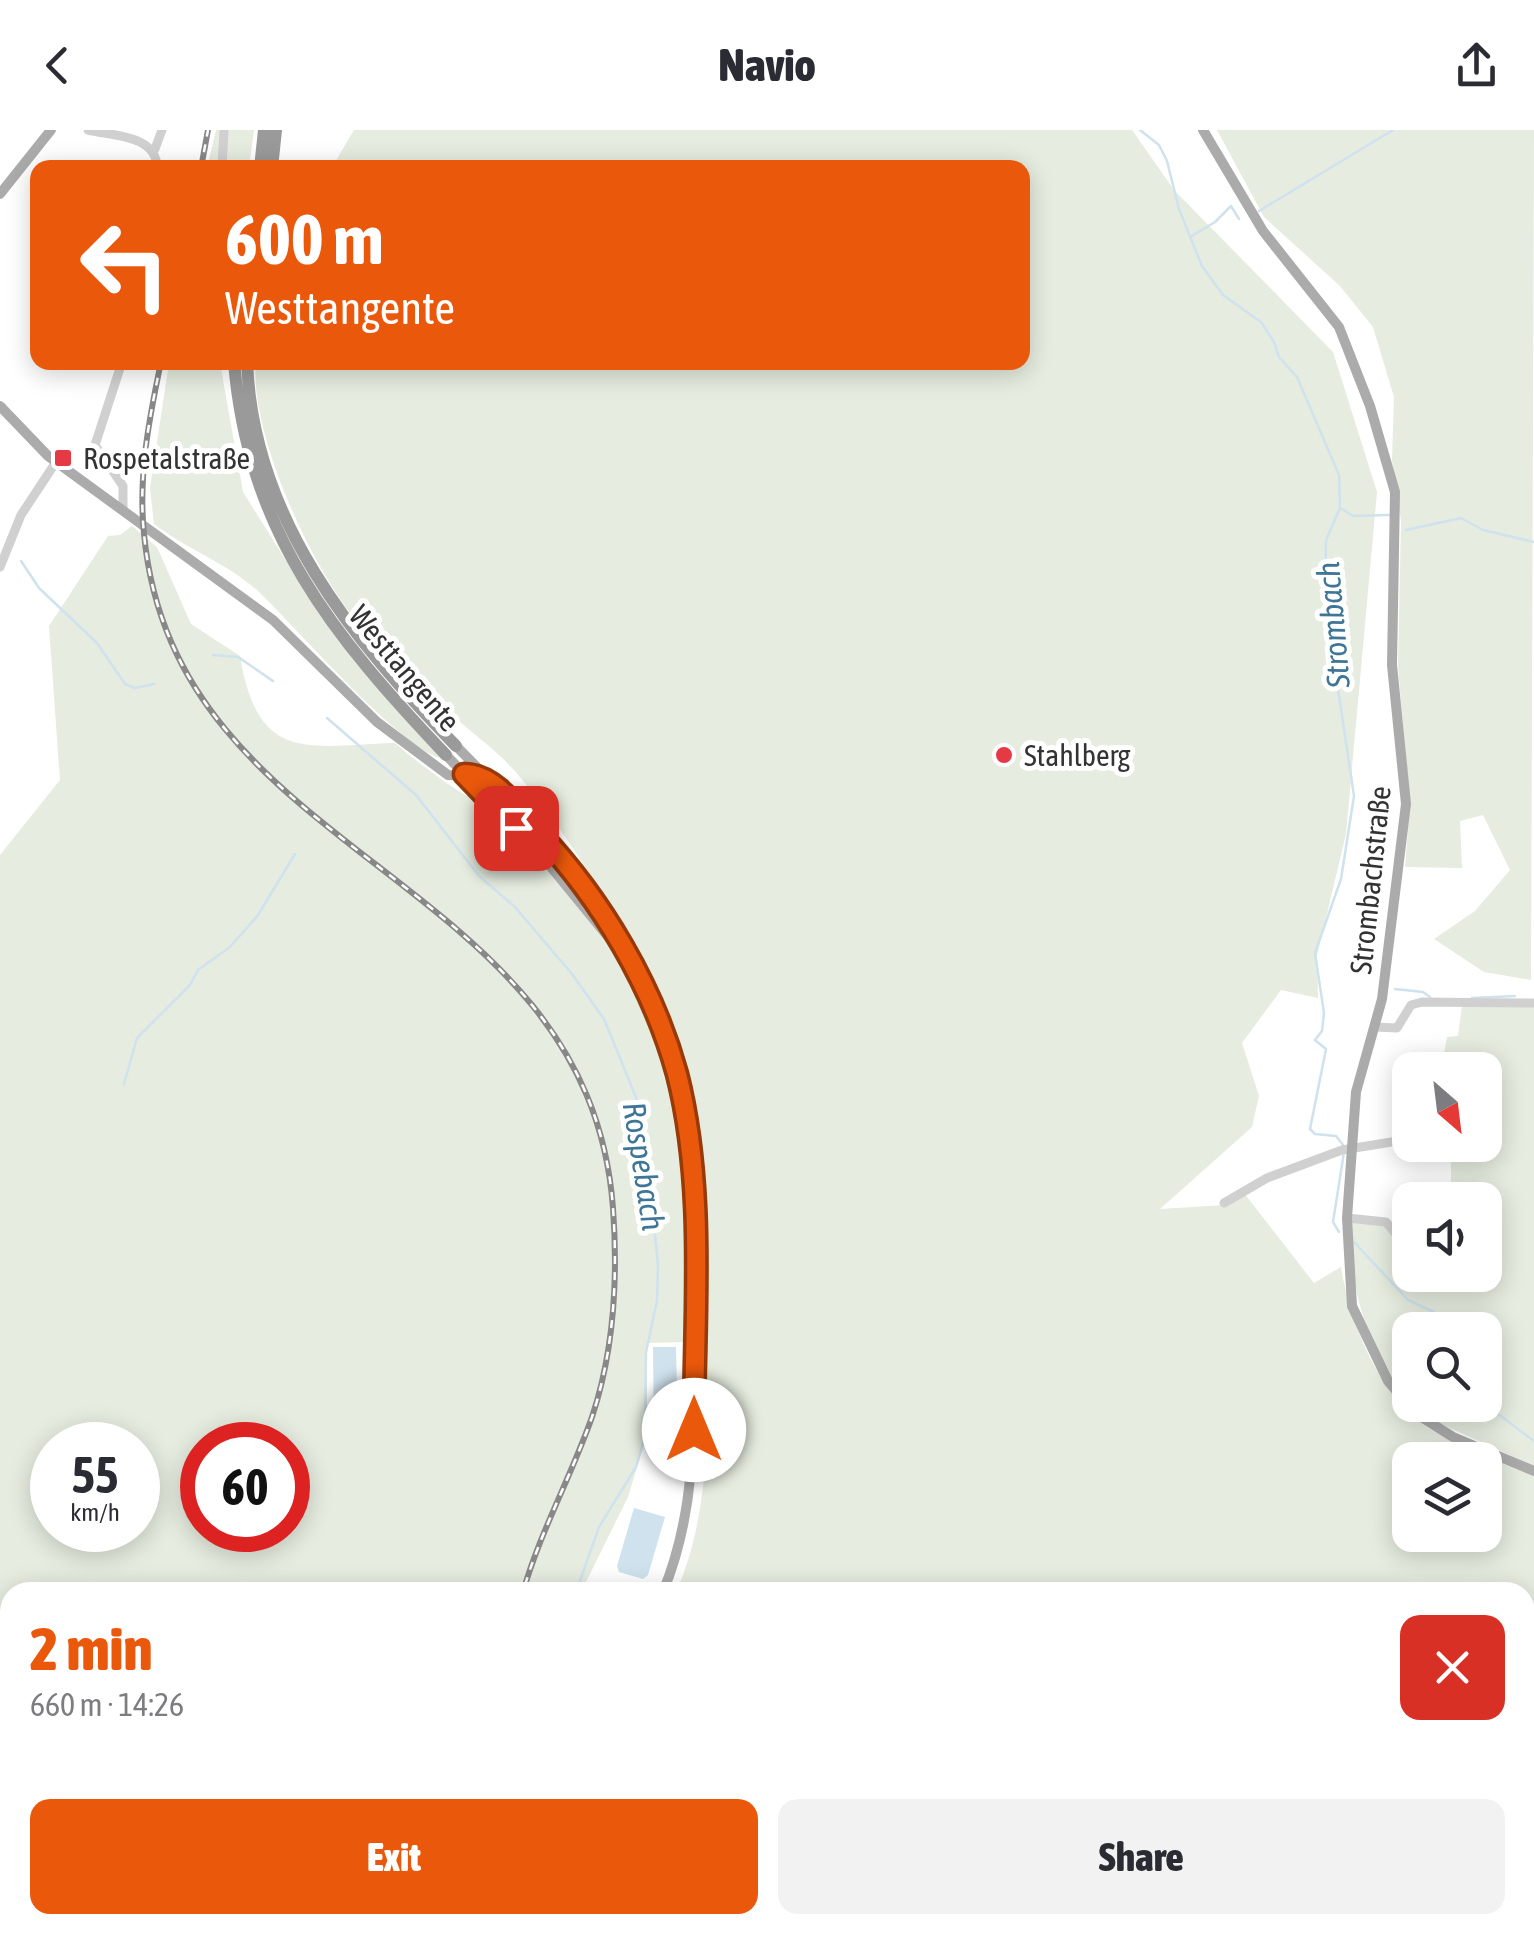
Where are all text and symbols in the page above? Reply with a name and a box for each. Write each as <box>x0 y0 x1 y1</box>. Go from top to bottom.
icon: back <box>30 38 85 93</box>
icon: share <box>1449 38 1504 93</box>
text: Navio <box>718 39 816 91</box>
text: 600 m <box>225 199 384 279</box>
icon: left <box>60 200 190 330</box>
text: Westtangente <box>225 282 455 334</box>
place label: Rospetalstraße <box>83 441 250 475</box>
marker: Rospetalstraße <box>52 447 74 469</box>
water label: Strombach <box>1309 560 1357 691</box>
street label: Westtangente <box>343 598 467 738</box>
place label: Stahlberg <box>1024 738 1130 772</box>
marker: Stahlberg <box>993 744 1015 766</box>
street label: Strombachstraße <box>1343 784 1397 976</box>
pin <box>474 786 559 871</box>
icon: arrive <box>489 801 544 856</box>
north arrow <box>1392 1052 1502 1162</box>
map controls <box>1392 1052 1502 1552</box>
water label: Rospebach <box>616 1099 672 1233</box>
button: sound <box>1392 1182 1502 1292</box>
button: search <box>1392 1312 1502 1422</box>
position arrow <box>642 1378 746 1482</box>
speed limit sign: 60 <box>180 1422 310 1552</box>
button: layers <box>1392 1442 1502 1552</box>
text: 55 <box>71 1446 118 1504</box>
text: km/h <box>70 1498 120 1526</box>
text: 2 min <box>30 1614 153 1683</box>
button: close <box>1400 1615 1505 1720</box>
text: 660 m · 14:26 <box>30 1686 184 1723</box>
button: Exit <box>30 1799 758 1914</box>
button: Share <box>778 1799 1505 1914</box>

